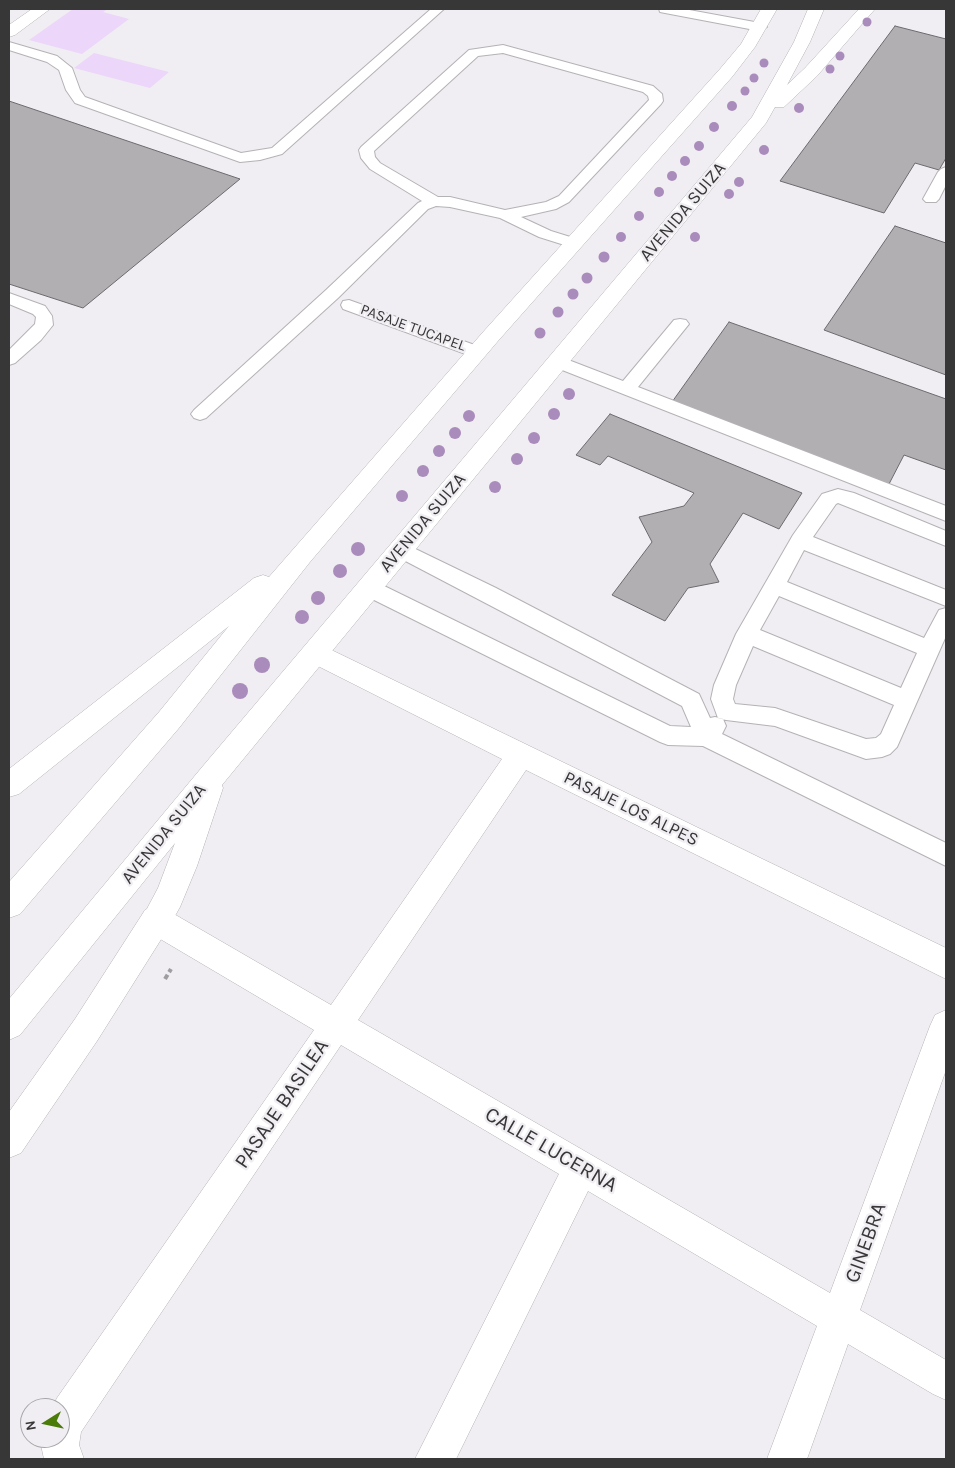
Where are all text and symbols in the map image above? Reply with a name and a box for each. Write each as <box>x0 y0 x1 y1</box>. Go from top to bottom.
street label: AVENIDA SUIZA <box>635 158 731 266</box>
street label: PASAJE TUCAPEL <box>358 301 468 355</box>
street label: AVENIDA SUIZA <box>375 469 471 577</box>
street label: PASAJE LOS ALPES <box>560 767 702 851</box>
street label: AVENIDA SUIZA <box>117 780 211 888</box>
street label: PASAJE BASILEA <box>230 1035 334 1173</box>
street label: CALLE LUCERNA <box>480 1102 622 1198</box>
street label: GINEBRA <box>840 1199 892 1287</box>
north arrow <box>20 1398 70 1448</box>
text: N <box>21 1419 40 1432</box>

